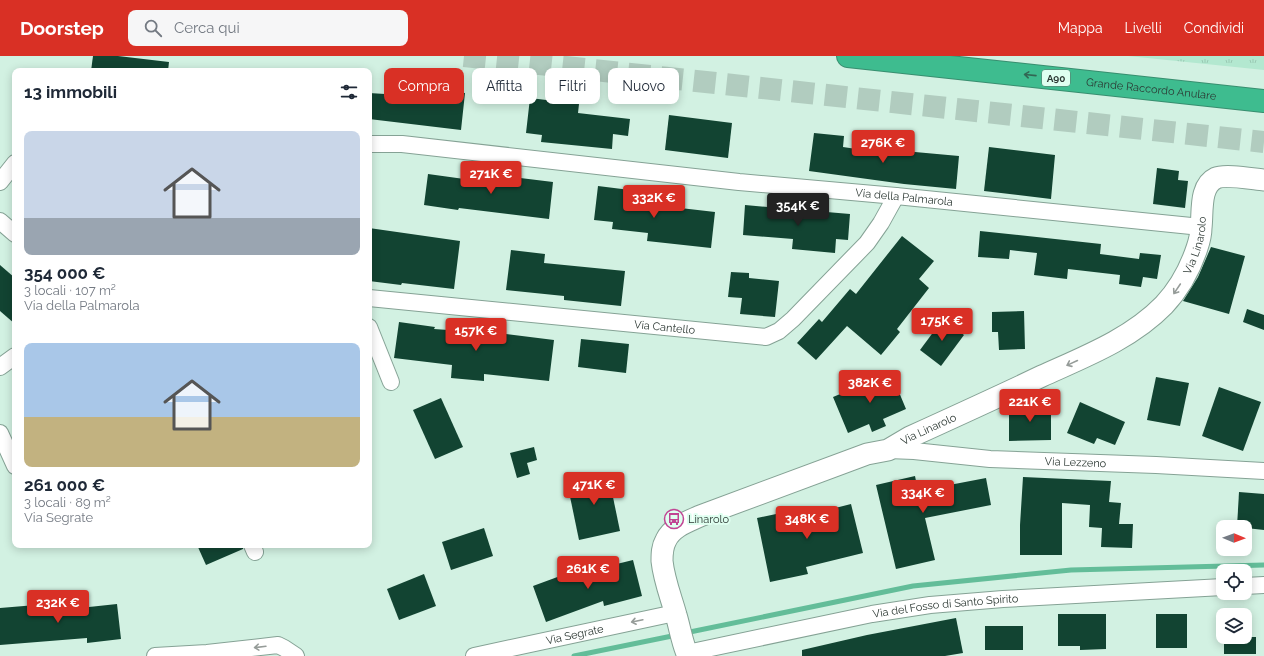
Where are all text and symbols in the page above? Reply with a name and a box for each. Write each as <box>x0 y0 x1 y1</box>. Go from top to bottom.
search box <box>128 10 408 46</box>
text: Doorstep <box>20 17 104 39</box>
icon: search <box>142 17 164 39</box>
text: Cerca qui <box>174 19 240 37</box>
text: Mappa <box>1058 20 1103 36</box>
text: Livelli <box>1125 20 1162 36</box>
text: Condividi <box>1184 20 1244 36</box>
chip: Compra <box>384 68 464 104</box>
chip: Affitta <box>472 68 537 104</box>
chip: Filtri <box>545 68 600 104</box>
chip: Nuovo <box>608 68 679 104</box>
road number: A90 <box>1042 70 1070 86</box>
one-way arrow <box>1024 72 1037 79</box>
street label: Grande Raccordo Anulare <box>1085 76 1218 103</box>
icon: filters <box>338 81 360 103</box>
text: 13 immobili <box>24 82 117 102</box>
pin: 276K € <box>850 130 916 164</box>
text: 276K € <box>861 135 905 150</box>
icon: home <box>156 157 228 229</box>
pin: 271K € <box>458 161 524 195</box>
text: 271K € <box>469 166 513 181</box>
pin: 332K € <box>621 185 687 219</box>
street label: Via della Palmarola <box>855 186 954 209</box>
text: 332K € <box>632 190 676 205</box>
pin: 354K € <box>765 193 831 227</box>
text: 354K € <box>776 198 820 213</box>
street label: Via Linarolo <box>1181 216 1209 276</box>
text: 354 000 € <box>24 263 106 283</box>
text: 3 locali · 107 m² <box>24 283 116 298</box>
one-way arrow <box>1173 283 1181 294</box>
text: Via della Palmarola <box>24 298 140 313</box>
pin: 175K € <box>909 308 975 342</box>
text: 175K € <box>921 313 963 328</box>
pin: 157K € <box>443 318 509 352</box>
street label: Via Cantello <box>633 318 696 337</box>
text: 157K € <box>455 323 497 338</box>
one-way arrow <box>1066 360 1078 367</box>
icon: home <box>156 369 228 441</box>
pin: 382K € <box>837 370 903 404</box>
text: 382K € <box>848 375 892 390</box>
pin: 221K € <box>997 389 1063 423</box>
text: 221K € <box>1008 394 1052 409</box>
street label: Via Linarolo <box>899 411 959 448</box>
street label: Via Lezzeno <box>1044 455 1107 470</box>
pin: 471K € <box>561 472 627 506</box>
text: 261 000 € <box>24 475 105 495</box>
text: 471K € <box>572 477 616 492</box>
pin: 334K € <box>890 480 956 514</box>
text: 334K € <box>901 485 945 500</box>
text: 3 locali · 89 m² <box>24 495 111 510</box>
pin: 348K € <box>774 506 840 540</box>
bus stop icon: Linarolo <box>663 508 685 530</box>
text: Via Segrate <box>24 510 93 525</box>
text: 348K € <box>785 511 829 526</box>
place label: Linarolo <box>688 513 729 526</box>
north arrow <box>1216 520 1252 556</box>
map controls <box>1216 520 1252 644</box>
pin: 261K € <box>555 556 621 590</box>
text: 261K € <box>566 561 610 576</box>
button: locate <box>1216 564 1252 600</box>
pin: 232K € <box>25 590 91 624</box>
street label: Via del Fosso di Santo Spirito <box>872 592 1019 621</box>
text: 232K € <box>36 595 80 610</box>
button: layers <box>1216 608 1252 644</box>
one-way arrow <box>631 618 644 626</box>
street label: Via Segrate <box>545 622 605 647</box>
one-way arrow <box>254 643 267 651</box>

